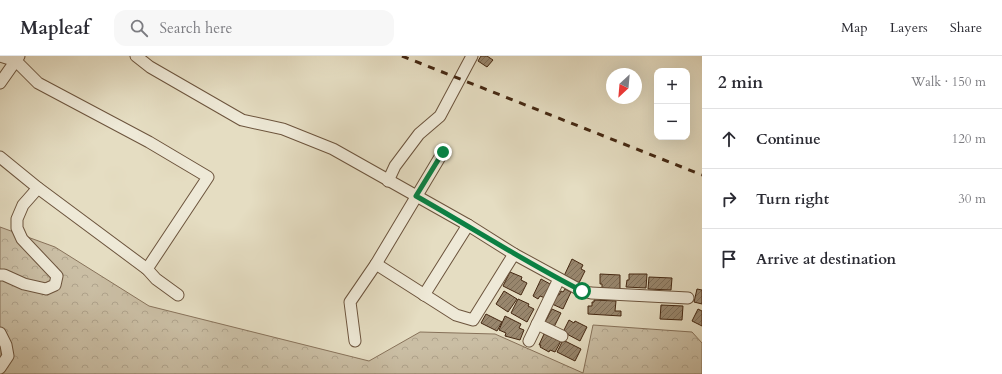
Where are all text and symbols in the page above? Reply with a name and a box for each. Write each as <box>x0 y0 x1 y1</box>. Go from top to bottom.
search box <box>114 10 394 46</box>
text: Mapleaf <box>20 15 90 41</box>
icon: search <box>128 17 150 39</box>
text: Search here <box>160 18 232 38</box>
text: Map <box>841 18 868 37</box>
text: Layers <box>890 18 928 37</box>
text: Share <box>950 18 982 37</box>
north arrow <box>606 68 642 104</box>
map controls <box>654 68 690 140</box>
button: + <box>654 68 690 104</box>
text: 2 min <box>718 71 763 94</box>
text: Walk · 150 m <box>911 73 986 91</box>
button: − <box>654 104 690 140</box>
icon: ahead <box>718 128 740 150</box>
text: Continue <box>756 129 821 149</box>
text: 120 m <box>952 130 986 148</box>
route end <box>434 143 452 161</box>
icon: right <box>718 188 740 210</box>
text: Turn right <box>756 189 829 209</box>
text: 30 m <box>958 190 986 208</box>
icon: arrive <box>718 248 740 270</box>
text: Arrive at destination <box>756 249 896 269</box>
route start <box>573 282 591 300</box>

